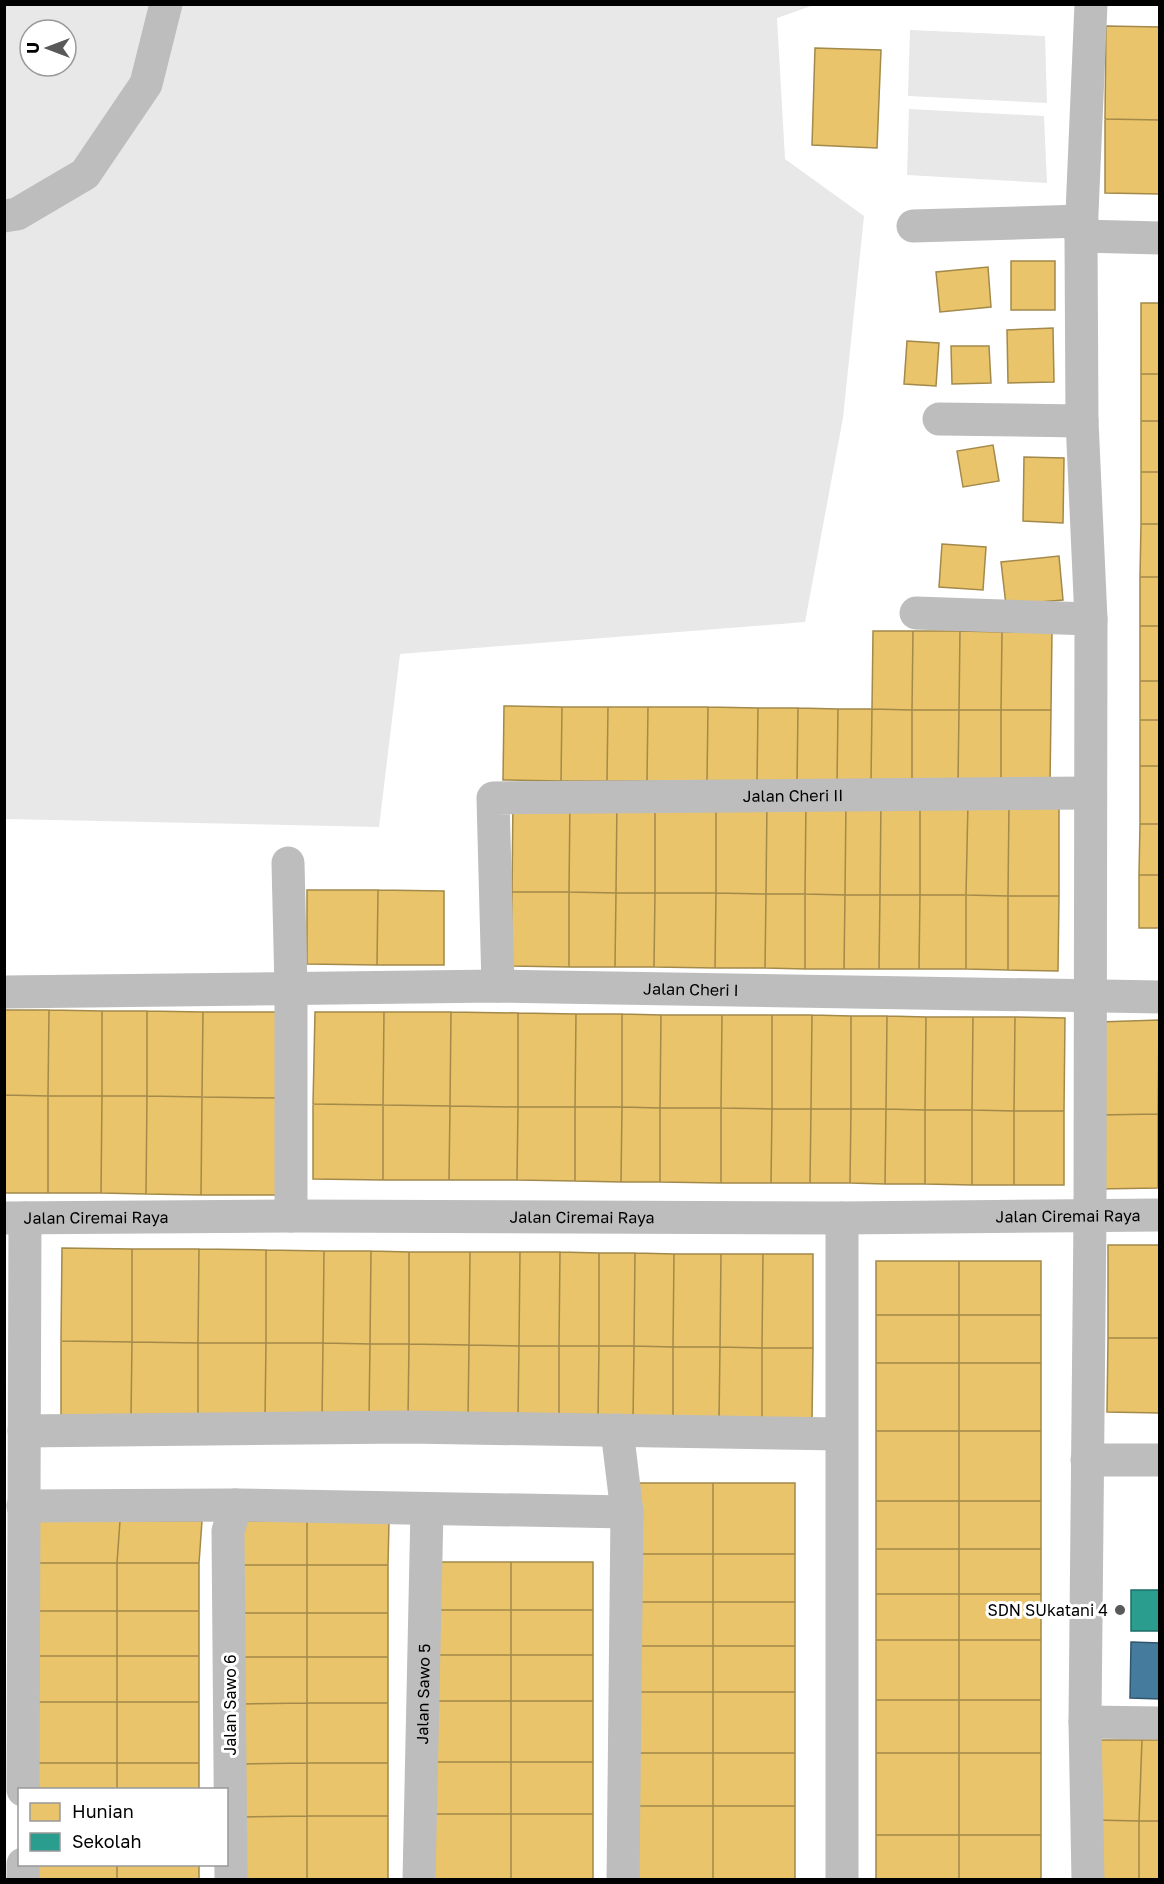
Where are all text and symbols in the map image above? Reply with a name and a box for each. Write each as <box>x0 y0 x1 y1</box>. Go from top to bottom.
north arrow <box>18 18 78 78</box>
text: U <box>23 42 43 54</box>
street label: Jalan Cheri II <box>743 785 843 806</box>
street label: Jalan Cheri I <box>643 978 739 1000</box>
street label: Jalan Ciremai Raya <box>995 1205 1141 1227</box>
street label: Jalan Ciremai Raya <box>23 1207 169 1228</box>
street label: Jalan Ciremai Raya <box>509 1207 655 1227</box>
place label: SDN SUkatani 4 <box>987 1600 1108 1620</box>
marker: SDN SUkatani 4 <box>1113 1603 1127 1617</box>
street label: Jalan Sawo 5 <box>412 1643 434 1745</box>
street label: Jalan Sawo 6 <box>220 1654 240 1756</box>
legend <box>18 1788 228 1866</box>
text: Hunian <box>72 1800 134 1822</box>
text: Sekolah <box>72 1830 142 1852</box>

